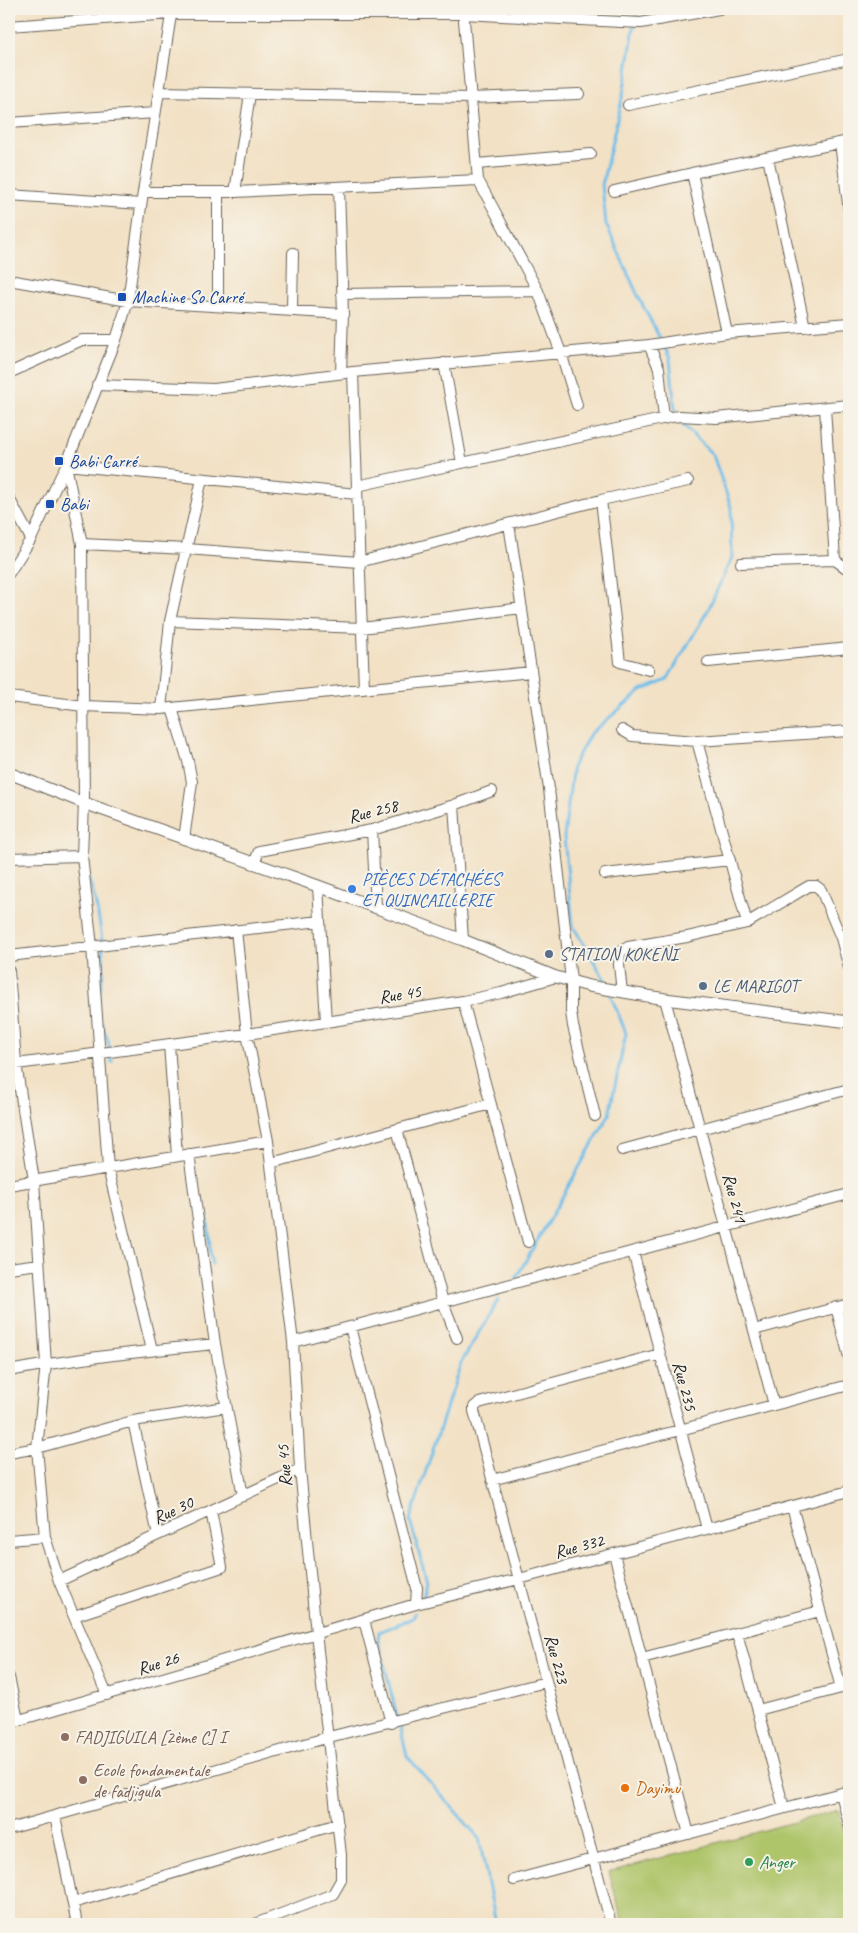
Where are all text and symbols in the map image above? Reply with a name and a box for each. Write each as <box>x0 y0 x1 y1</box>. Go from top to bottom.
place label: Machine So Carré <box>132 286 246 308</box>
marker: Machine So Carré <box>116 291 128 303</box>
place label: Babi Carré <box>69 450 140 472</box>
marker: Babi Carré <box>53 455 65 467</box>
place label: Babi <box>60 493 91 515</box>
marker: Babi <box>44 498 56 510</box>
street label: Rue 258 <box>346 794 402 828</box>
place label: PIÈCES DÉTACHÉES ET QUINCAILLERIE <box>362 868 504 911</box>
marker: PIÈCES DÉTACHÉES ET QUINCAILLERIE <box>346 883 358 895</box>
place label: STATION KOKENI <box>559 943 681 965</box>
marker: STATION KOKENI <box>543 948 555 960</box>
place label: LE MARIGOT <box>713 975 803 997</box>
street label: Rue 45 <box>377 980 423 1008</box>
marker: LE MARIGOT <box>697 980 709 992</box>
street label: Rue 241 <box>718 1171 752 1226</box>
street label: Rue 235 <box>668 1359 702 1414</box>
street label: Rue 45 <box>271 1443 296 1488</box>
street label: Rue 30 <box>149 1490 198 1529</box>
street label: Rue 332 <box>552 1528 608 1563</box>
street label: Rue 223 <box>540 1632 575 1688</box>
street label: Rue 26 <box>135 1646 182 1680</box>
place label: FADJIGUILA [2ème C] I <box>75 1726 230 1748</box>
marker: FADJIGUILA [2ème C] I <box>59 1731 71 1743</box>
place label: Ecole fondamentale de fadjigula <box>93 1759 211 1802</box>
marker: Ecole fondamentale de fadjigula <box>77 1774 89 1786</box>
place label: Dayimu <box>635 1777 681 1799</box>
marker: Dayimu <box>619 1782 631 1794</box>
place label: Anger <box>759 1851 796 1873</box>
marker: Anger <box>743 1856 755 1868</box>

